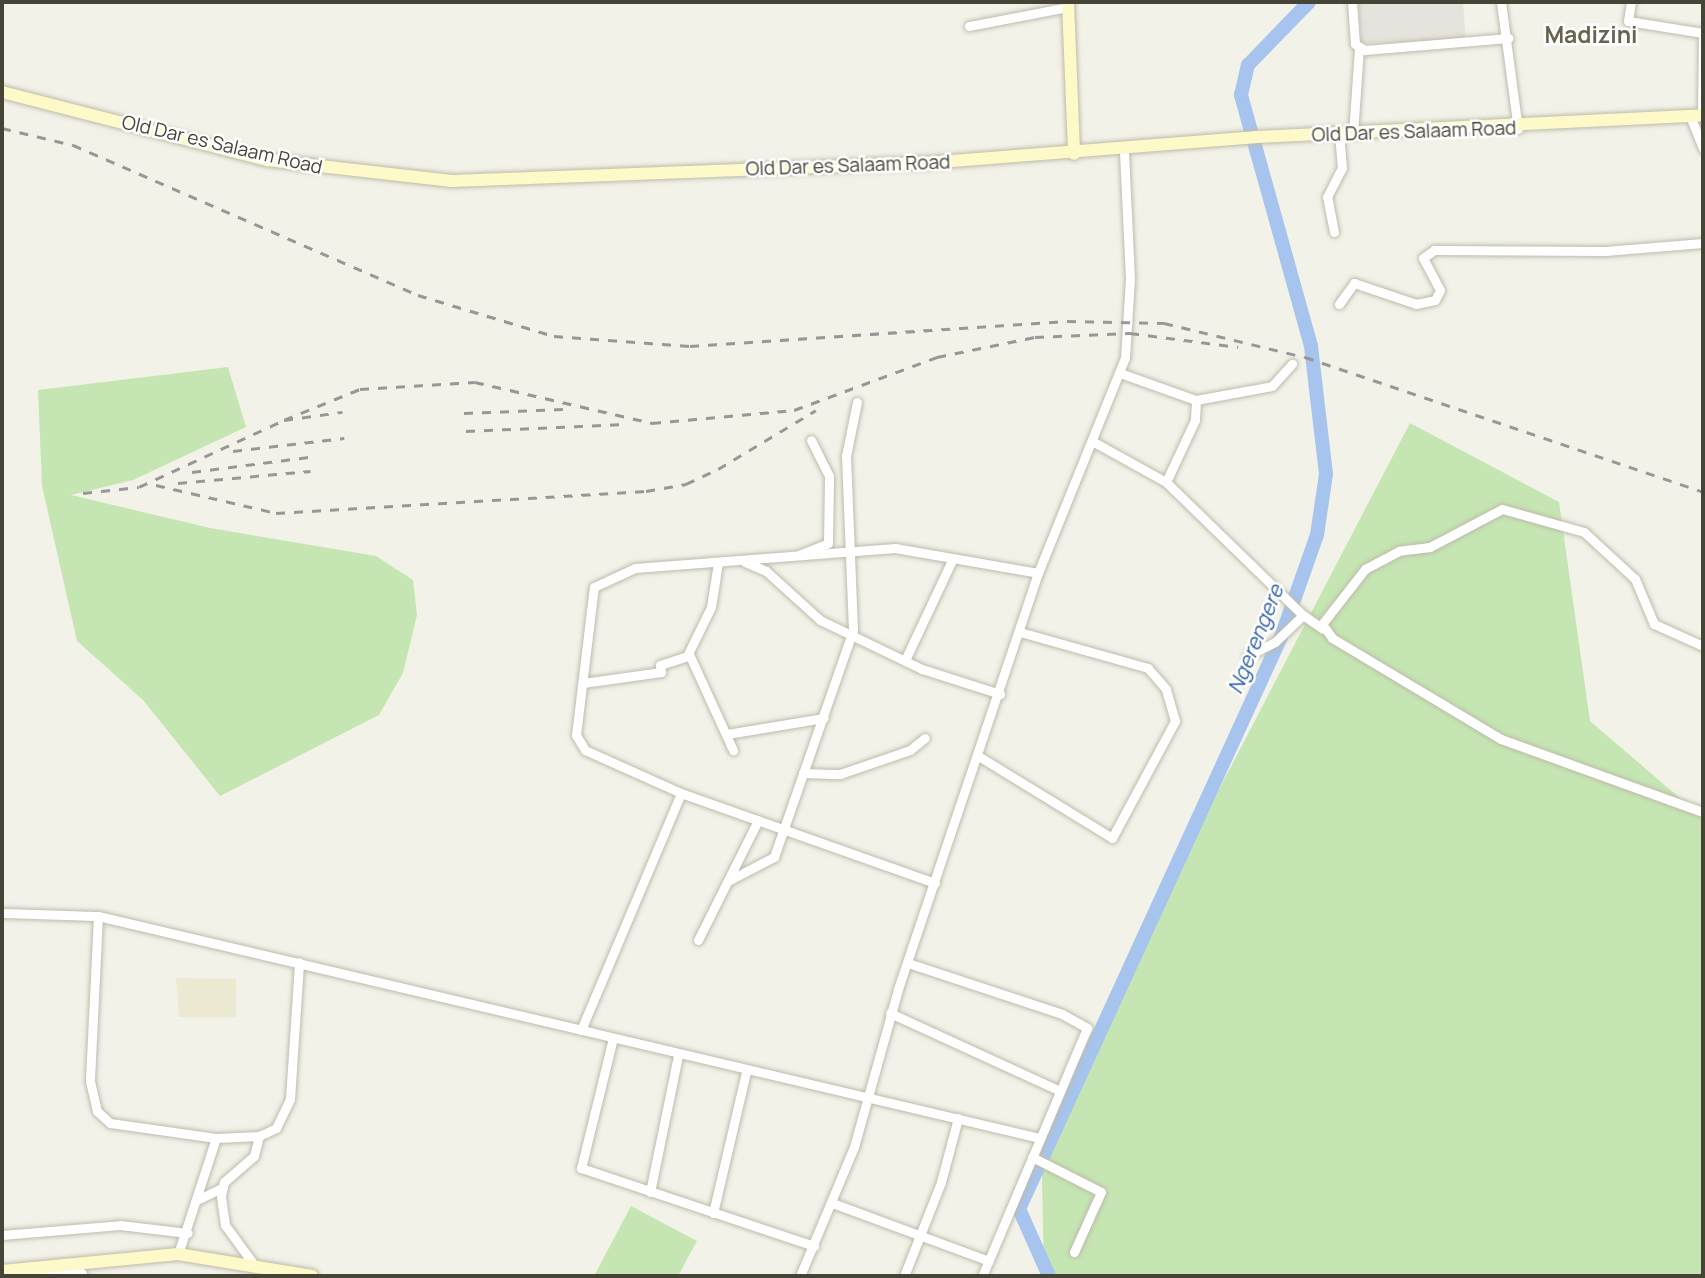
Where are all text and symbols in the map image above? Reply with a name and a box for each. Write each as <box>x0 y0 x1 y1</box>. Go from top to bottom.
district label: Madizini <box>1544 20 1638 48</box>
street label: Old Dar es Salaam Road <box>120 111 324 179</box>
street label: Old Dar es Salaam Road <box>1311 117 1517 147</box>
street label: Old Dar es Salaam Road <box>745 151 951 181</box>
water label: Ngerengere <box>1222 581 1288 697</box>

